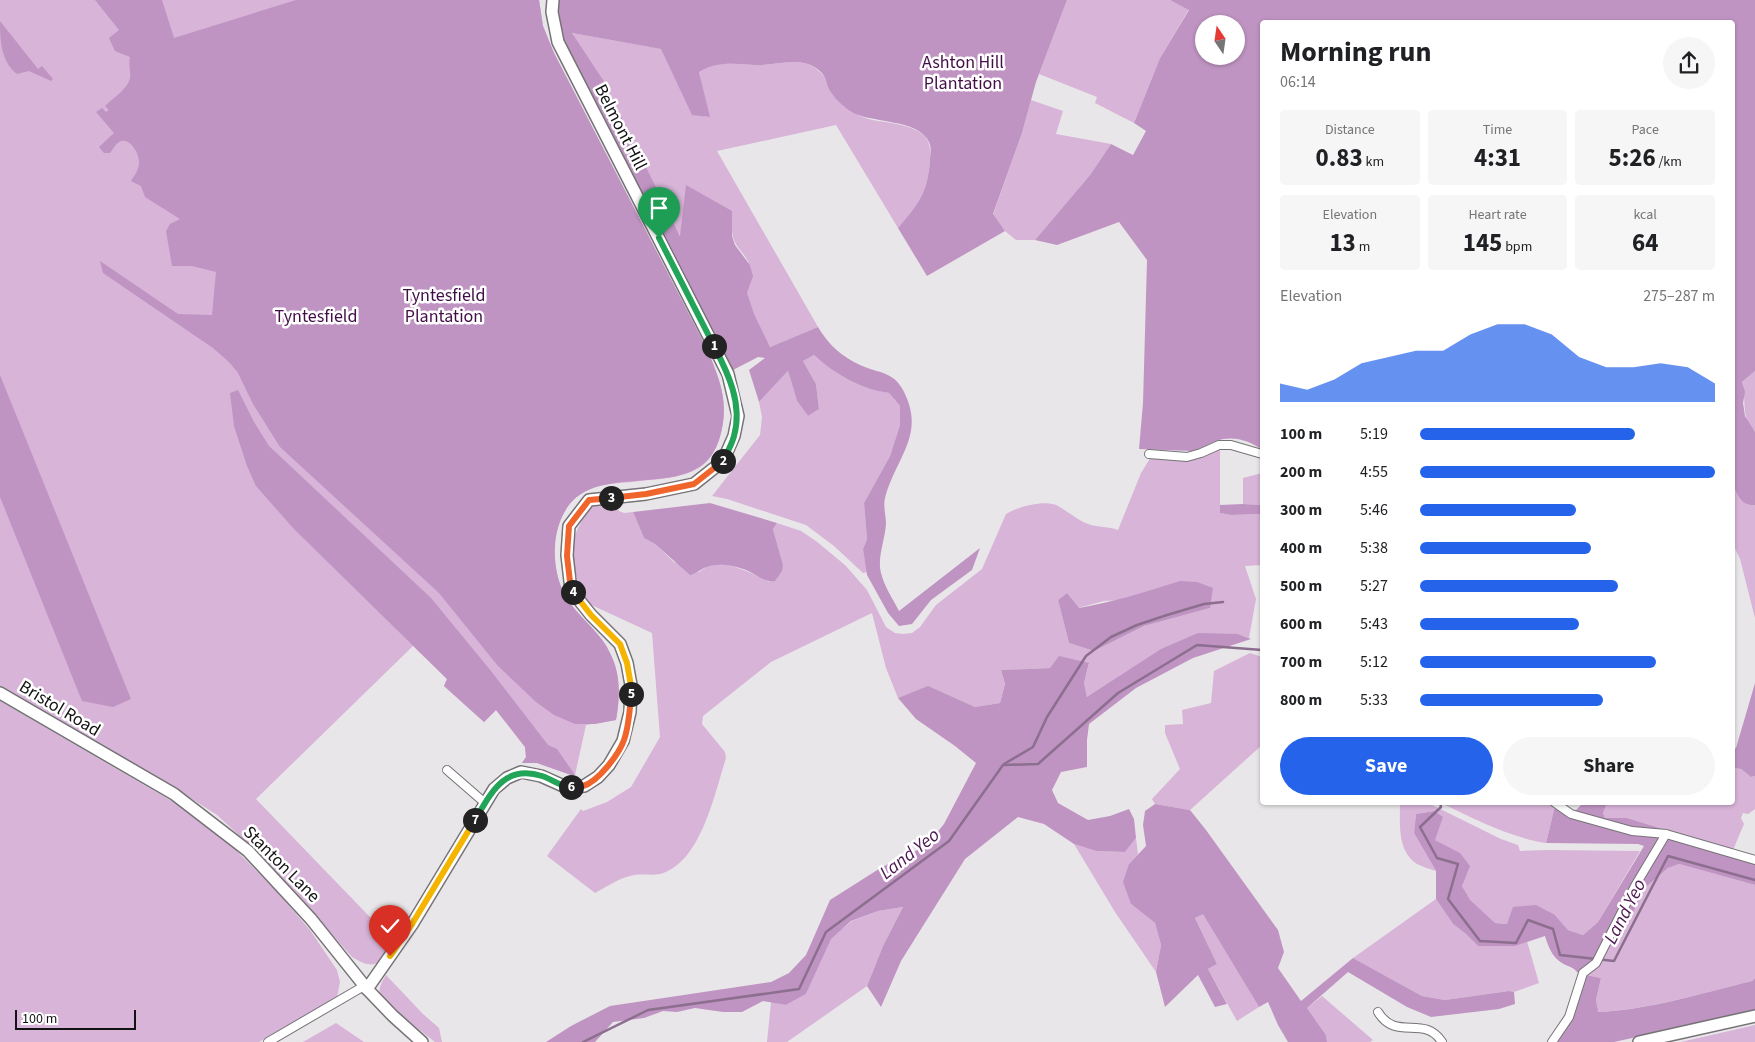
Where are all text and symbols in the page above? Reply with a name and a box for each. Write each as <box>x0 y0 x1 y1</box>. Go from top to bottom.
north arrow <box>1195 15 1245 65</box>
map controls <box>1195 15 1245 65</box>
text: Morning run <box>1280 32 1431 72</box>
button: share <box>1663 37 1715 89</box>
park label: Ashton Hill Plantation <box>922 50 1004 96</box>
text: 06:14 <box>1280 71 1316 93</box>
street label: Belmont Hill <box>588 80 653 175</box>
text: Distance <box>1325 120 1375 140</box>
text: Time <box>1483 120 1512 140</box>
text: Pace <box>1631 120 1659 140</box>
text: 0.83 <box>1316 140 1363 176</box>
text: 4:31 <box>1474 140 1521 176</box>
text: 5:26 <box>1608 140 1656 176</box>
text: km <box>1363 152 1384 172</box>
text: /km <box>1656 152 1682 172</box>
pin <box>638 187 680 238</box>
icon: arrive <box>645 194 673 222</box>
text: Elevation <box>1323 205 1377 225</box>
text: Heart rate <box>1468 205 1527 225</box>
text: kcal <box>1633 205 1657 225</box>
text: 13 <box>1329 225 1356 261</box>
text: 145 <box>1463 225 1502 261</box>
text: 64 <box>1632 225 1658 261</box>
text: m <box>1356 237 1370 257</box>
text: bpm <box>1502 237 1532 257</box>
park label: Tyntesfield Plantation <box>403 283 485 329</box>
text: Elevation <box>1280 285 1342 307</box>
text: 275–287 m <box>1643 285 1715 307</box>
park label: Tyntesfield <box>275 304 357 329</box>
pin: 1 <box>702 334 726 358</box>
text: 1 <box>711 336 718 356</box>
text: 100 m <box>1280 423 1322 445</box>
text: 5:19 <box>1360 423 1388 445</box>
pin: 2 <box>710 448 736 474</box>
text: 2 <box>720 451 727 471</box>
text: 200 m <box>1280 461 1322 483</box>
text: 4:55 <box>1360 461 1388 483</box>
pin: 3 <box>598 486 624 510</box>
text: 3 <box>608 488 615 508</box>
text: 300 m <box>1280 499 1322 521</box>
text: 5:46 <box>1360 499 1388 521</box>
text: 400 m <box>1280 537 1322 559</box>
text: 5:38 <box>1360 537 1388 559</box>
text: 500 m <box>1280 575 1322 597</box>
text: 5:27 <box>1360 575 1388 597</box>
pin: 4 <box>560 580 586 604</box>
text: 4 <box>570 582 577 602</box>
text: 600 m <box>1280 613 1322 635</box>
text: 5:43 <box>1360 613 1388 635</box>
text: 700 m <box>1280 651 1322 673</box>
text: 5:12 <box>1360 651 1388 673</box>
street label: Bristol Road <box>14 674 105 743</box>
pin: 5 <box>618 682 644 706</box>
text: 5 <box>628 684 635 704</box>
text: 800 m <box>1280 689 1322 711</box>
text: 5:33 <box>1360 689 1388 711</box>
button: Save <box>1280 737 1493 795</box>
button: Share <box>1503 737 1715 795</box>
pin: 6 <box>558 774 584 800</box>
text: 6 <box>568 777 575 797</box>
pin: 7 <box>462 808 488 832</box>
text: 7 <box>472 810 479 830</box>
street label: Stanton Lane <box>238 820 326 908</box>
water label: Land Yeo <box>874 822 946 886</box>
water label: Land Yeo <box>1597 874 1653 949</box>
pin <box>369 905 411 956</box>
icon: check <box>376 912 404 940</box>
scale bar <box>15 1007 136 1030</box>
text: 100 m <box>22 1009 57 1029</box>

